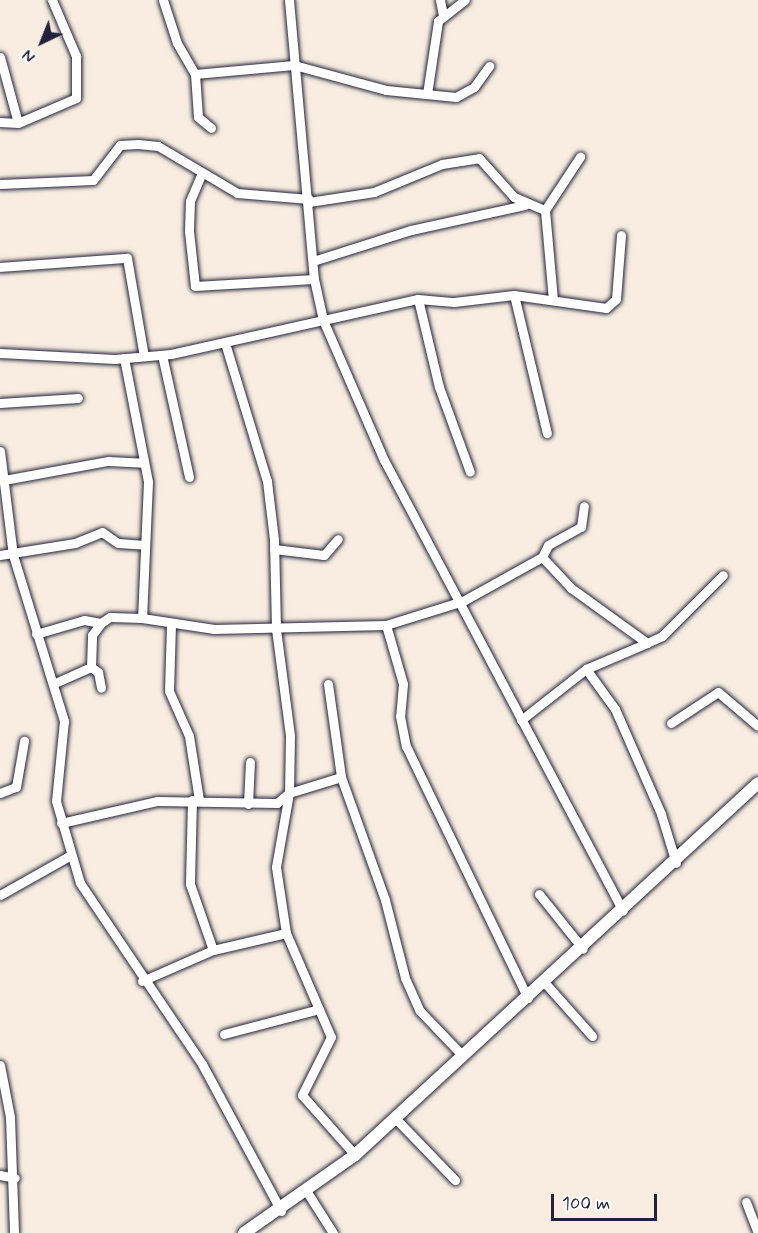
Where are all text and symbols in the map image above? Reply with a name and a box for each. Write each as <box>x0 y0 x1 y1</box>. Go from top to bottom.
north arrow <box>12 12 72 72</box>
text: N <box>18 44 40 67</box>
scale bar <box>554 1182 660 1220</box>
text: 100 m <box>562 1192 610 1216</box>

